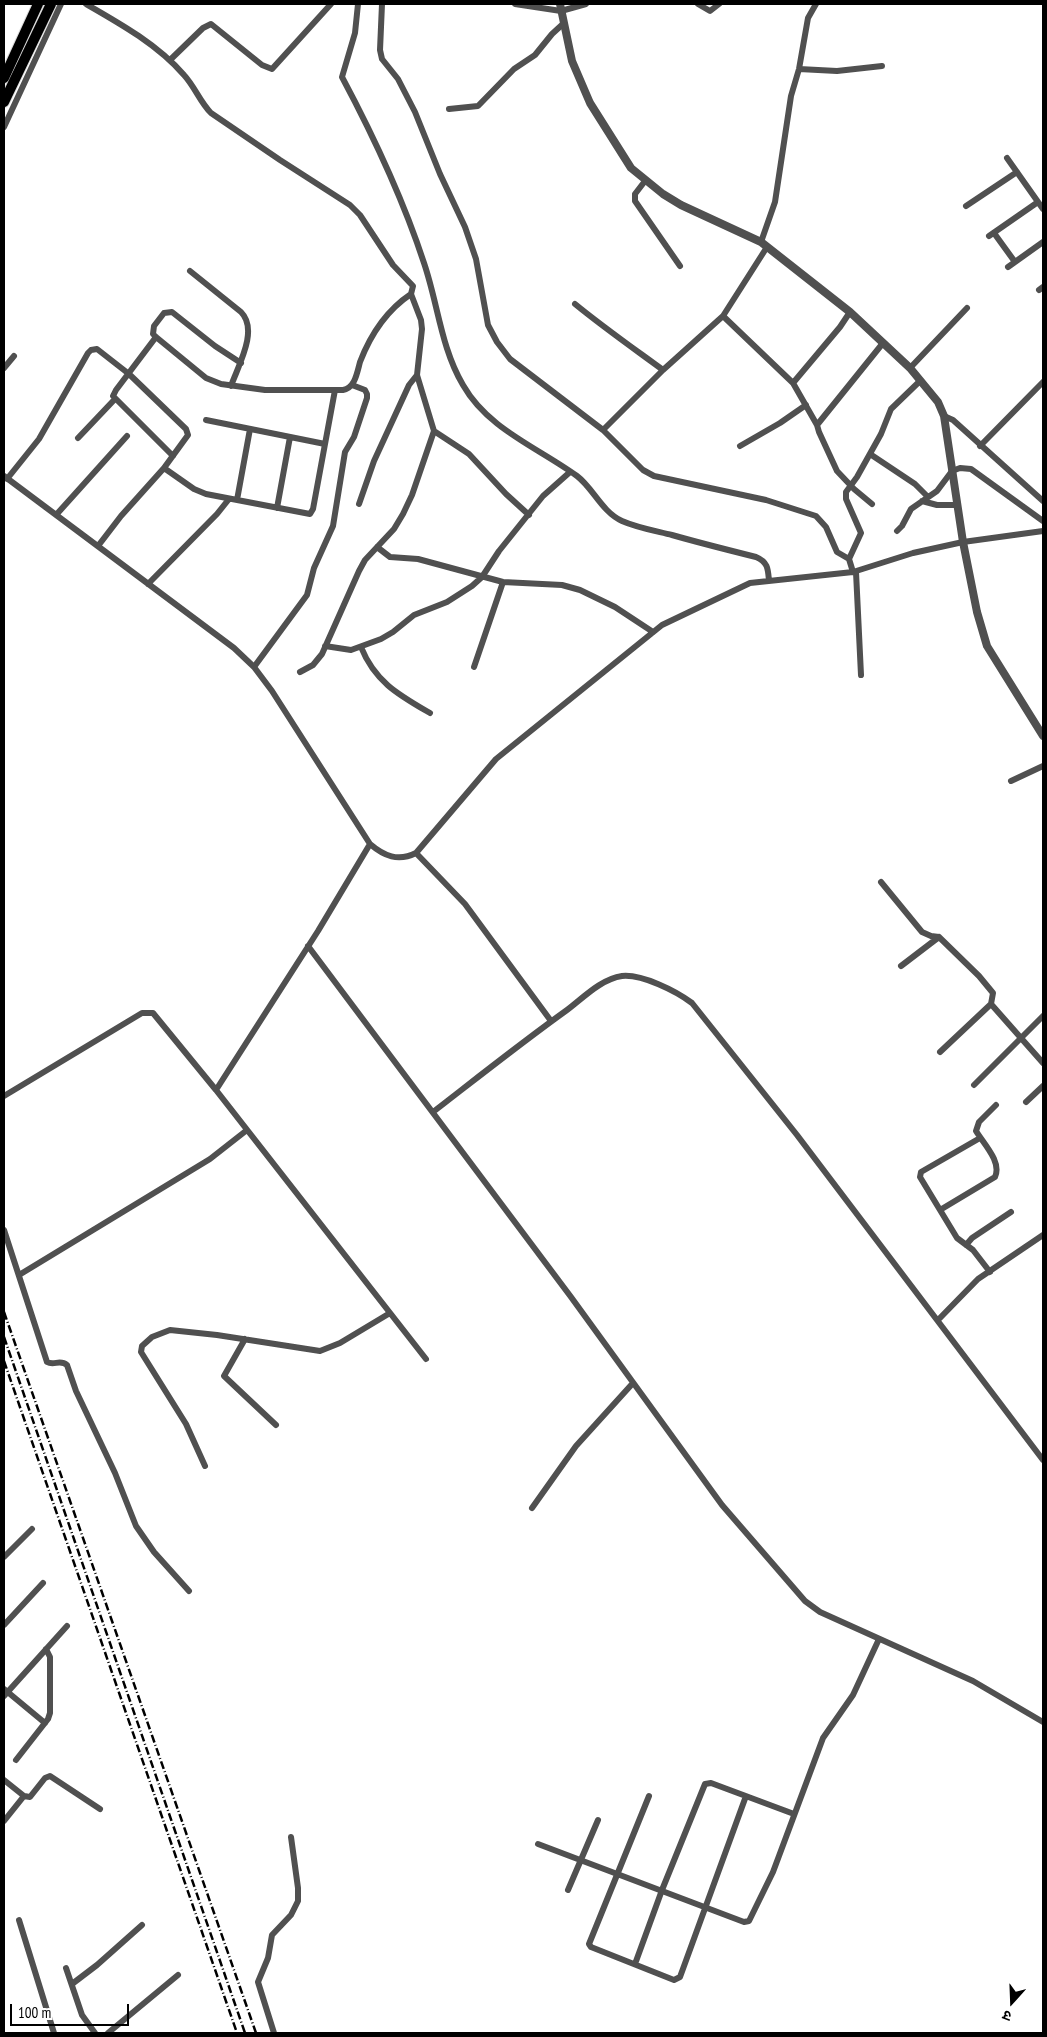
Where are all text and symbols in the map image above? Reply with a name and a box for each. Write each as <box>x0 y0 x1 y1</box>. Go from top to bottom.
north arrow <box>987 1977 1037 2027</box>
scale bar <box>12 1994 131 2026</box>
text: 100 m <box>18 2003 51 2022</box>
text: उ <box>1000 2006 1014 2026</box>

